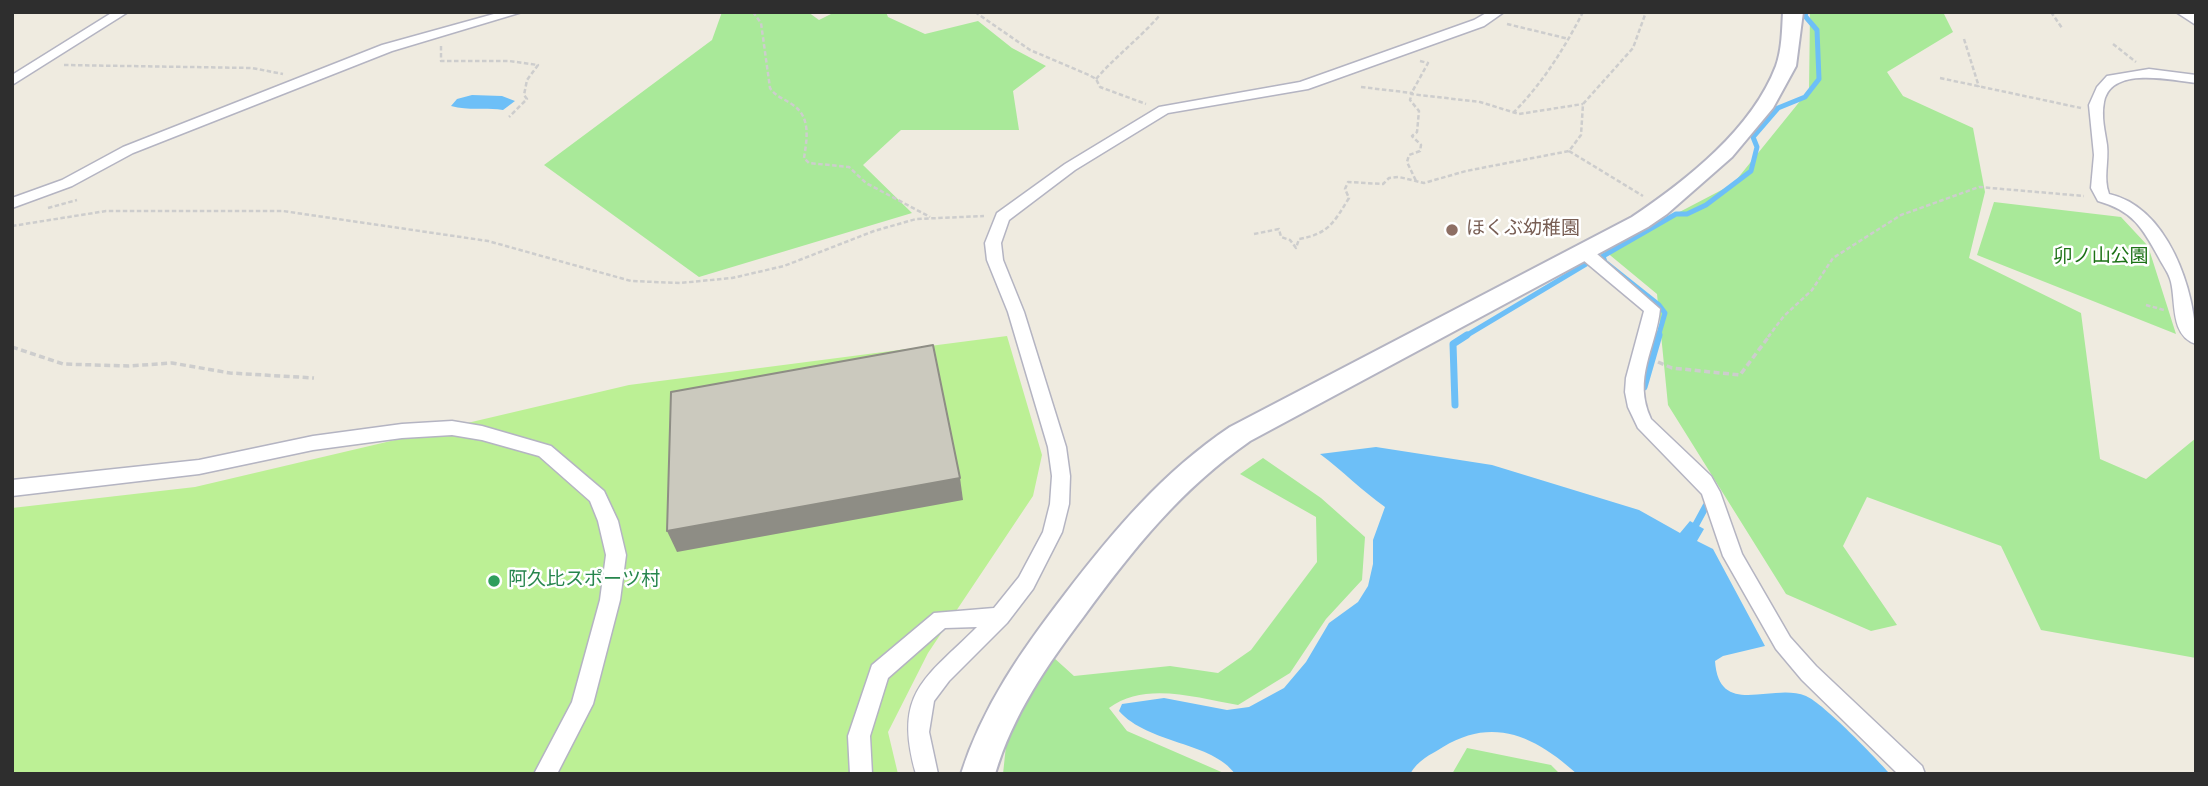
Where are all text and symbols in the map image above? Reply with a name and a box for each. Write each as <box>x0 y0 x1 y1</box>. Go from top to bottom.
place label: ほくぶ幼稚園 <box>1466 219 1580 241</box>
marker: ほくぶ幼稚園 <box>1444 222 1460 238</box>
park label: 卯ノ山公園 <box>2054 247 2148 269</box>
place label: 阿久比スポーツ村 <box>508 570 660 592</box>
marker: 阿久比スポーツ村 <box>486 573 502 589</box>

